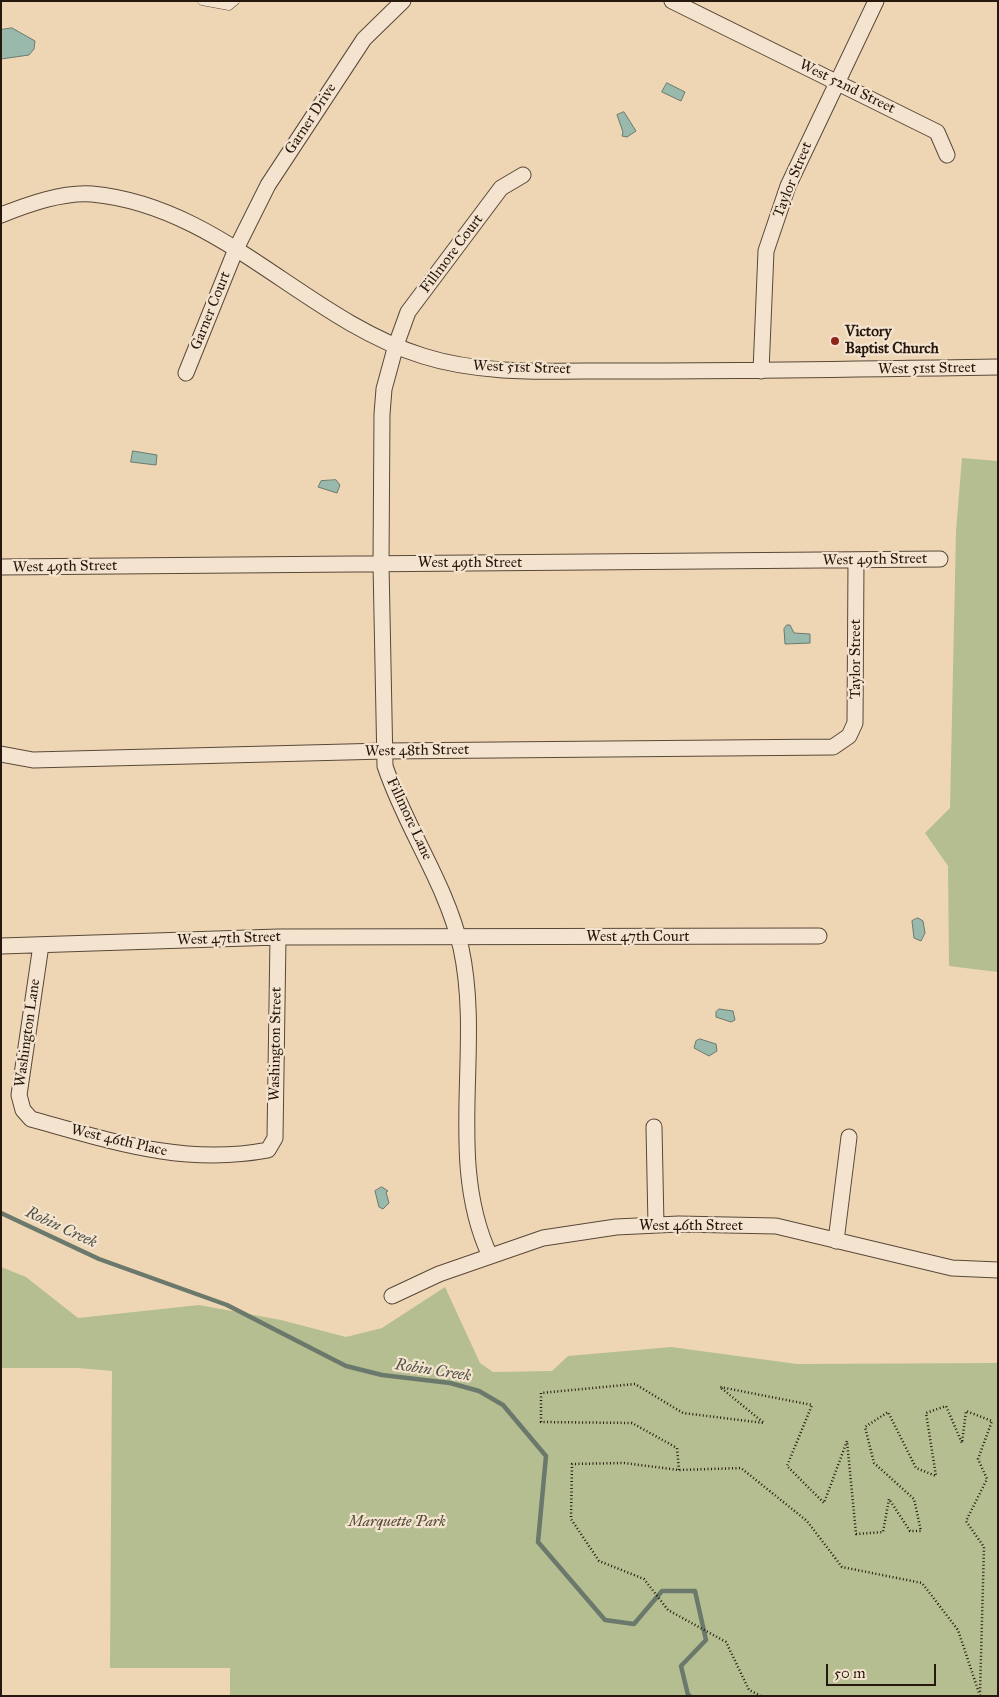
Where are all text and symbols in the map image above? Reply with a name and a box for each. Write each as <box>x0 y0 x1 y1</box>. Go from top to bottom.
street label: West 52nd Street <box>796 56 898 118</box>
street label: Garner Drive <box>281 80 341 158</box>
street label: Taylor Street <box>770 139 816 221</box>
street label: Fillmore Court <box>417 211 487 297</box>
street label: Garner Court <box>187 269 235 353</box>
place label: Victory Baptist Church <box>845 323 939 358</box>
marker: Victory Baptist Church <box>829 335 841 347</box>
street label: West 51st Street <box>473 357 571 379</box>
street label: West 51st Street <box>878 359 976 379</box>
street label: West 49th Street <box>823 550 927 570</box>
street label: West 49th Street <box>418 554 522 572</box>
street label: West 49th Street <box>13 557 117 577</box>
street label: Taylor Street <box>847 619 865 699</box>
street label: West 48th Street <box>365 741 469 761</box>
street label: Fillmore Lane <box>382 775 436 863</box>
street label: West 47th Street <box>177 928 281 950</box>
street label: West 47th Court <box>586 928 690 946</box>
street label: Washington Lane <box>12 978 44 1088</box>
street label: Washington Street <box>266 987 286 1101</box>
street label: West 46th Place <box>69 1121 169 1161</box>
water label: Robin Creek <box>22 1203 100 1253</box>
street label: West 46th Street <box>639 1217 743 1235</box>
water label: Robin Creek <box>394 1356 472 1386</box>
park label: Marquette Park <box>348 1513 446 1531</box>
scale bar <box>829 1654 939 1686</box>
text: 50 m <box>834 1664 866 1682</box>

